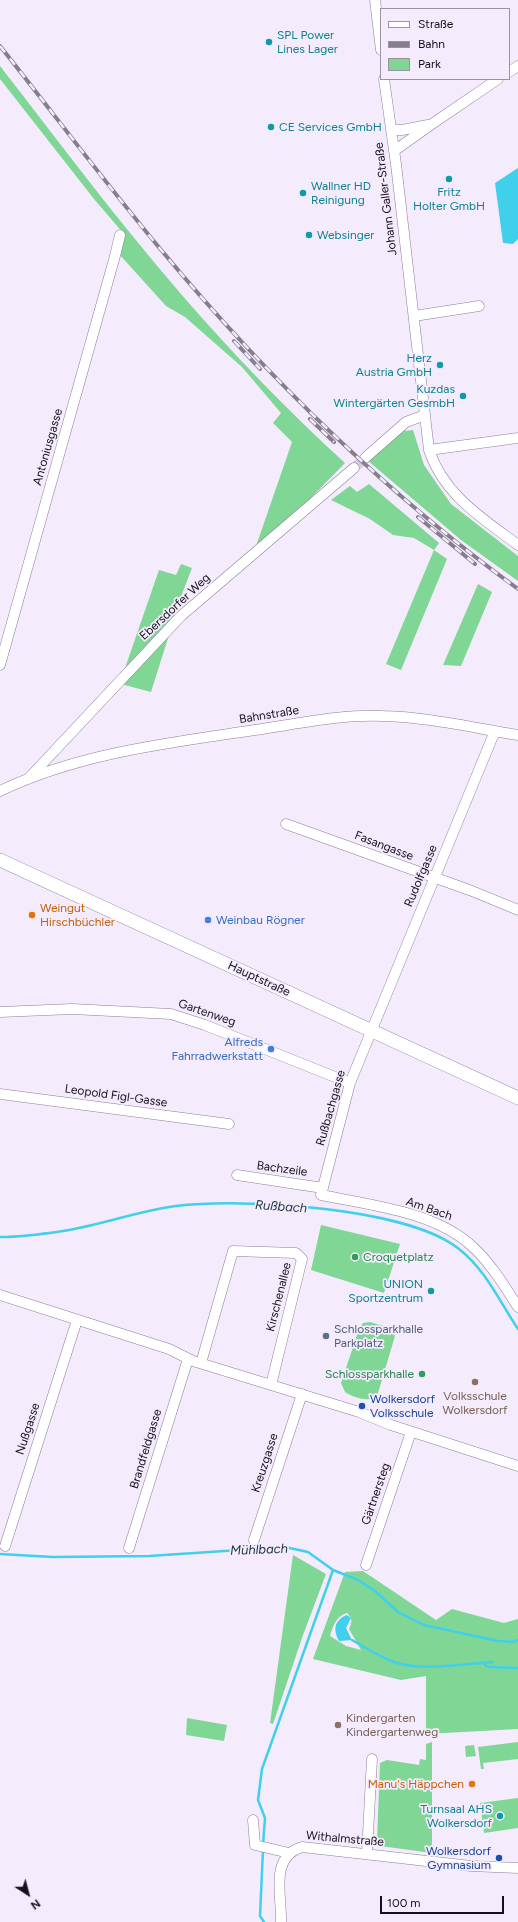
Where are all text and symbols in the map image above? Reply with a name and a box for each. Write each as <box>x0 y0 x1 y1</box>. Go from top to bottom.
legend <box>380 8 510 80</box>
text: Straße <box>418 17 453 31</box>
place label: SPL Power Lines Lager <box>277 28 338 56</box>
marker: SPL Power Lines Lager <box>264 37 274 47</box>
text: Bahn <box>418 37 445 51</box>
text: Park <box>418 57 441 71</box>
place label: CE Services GmbH <box>279 120 382 134</box>
marker: CE Services GmbH <box>266 122 276 132</box>
street label: Johann Galler-Straße <box>372 142 400 256</box>
marker: Fritz Holter GmbH <box>444 174 454 184</box>
place label: Wallner HD Reinigung <box>311 179 371 207</box>
place label: Fritz Holter GmbH <box>413 185 485 213</box>
marker: Wallner HD Reinigung <box>298 188 308 198</box>
place label: Websinger <box>317 228 374 242</box>
marker: Websinger <box>304 230 314 240</box>
place label: Herz Austria GmbH <box>356 351 432 379</box>
marker: Herz Austria GmbH <box>435 360 445 370</box>
place label: Kuzdas Wintergärten GesmbH <box>333 382 455 410</box>
marker: Kuzdas Wintergärten GesmbH <box>458 391 468 401</box>
street label: Antoniusgasse <box>30 407 66 487</box>
street label: Ebersdorfer Weg <box>137 571 213 643</box>
street label: Bahnstraße <box>238 703 300 727</box>
street label: Fasangasse <box>353 828 415 864</box>
street label: Rudolfgasse <box>401 843 441 909</box>
place label: Weingut Hirschbüchler <box>40 901 115 929</box>
marker: Weingut Hirschbüchler <box>27 910 37 920</box>
place label: Weinbau Rögner <box>216 913 305 927</box>
marker: Weinbau Rögner <box>203 915 213 925</box>
street label: Hauptstraße <box>226 958 292 1000</box>
street label: Gartenweg <box>176 996 238 1030</box>
place label: Alfreds Fahrradwerkstatt <box>171 1035 263 1063</box>
marker: Alfreds Fahrradwerkstatt <box>266 1044 276 1054</box>
street label: Rußbachgasse <box>313 1068 349 1148</box>
street label: Leopold Figl-Gasse <box>64 1082 168 1110</box>
street label: Bachzeile <box>256 1158 308 1180</box>
street label: Am Bach <box>404 1194 454 1224</box>
water label: Rußbach <box>254 1197 308 1217</box>
place label: Croquetplatz <box>363 1250 434 1264</box>
marker: Croquetplatz <box>350 1252 360 1262</box>
street label: Kirschenallee <box>263 1261 295 1333</box>
place label: UNION Sportzentrum <box>348 1277 423 1305</box>
marker: UNION Sportzentrum <box>426 1286 436 1296</box>
place label: Schlossparkhalle Parkplatz <box>334 1322 423 1350</box>
marker: Schlossparkhalle Parkplatz <box>321 1331 331 1341</box>
place label: Schlossparkhalle <box>325 1367 414 1381</box>
marker: Schlossparkhalle <box>417 1369 427 1379</box>
marker: Volksschule Wolkersdorf <box>470 1377 480 1387</box>
place label: Volksschule Wolkersdorf <box>443 1389 507 1417</box>
place label: Wolkersdorf Volksschule <box>370 1392 435 1420</box>
street label: Nußgasse <box>13 1401 43 1457</box>
marker: Wolkersdorf Volksschule <box>357 1401 367 1411</box>
street label: Brandfeldgasse <box>127 1407 165 1491</box>
street label: Kreuzgasse <box>249 1432 281 1494</box>
street label: Gärtnersteg <box>359 1461 393 1527</box>
water label: Mühlbach <box>230 1541 288 1559</box>
place label: Kindergarten Kindergartenweg <box>346 1711 438 1739</box>
marker: Kindergarten Kindergartenweg <box>333 1720 343 1730</box>
place label: Manu's Häppchen <box>368 1777 464 1791</box>
marker: Manu's Häppchen <box>467 1779 477 1789</box>
place label: Turnsaal AHS Wolkersdorf <box>421 1802 492 1830</box>
marker: Turnsaal AHS Wolkersdorf <box>495 1811 505 1821</box>
street label: Withalmstraße <box>305 1828 385 1850</box>
place label: Wolkersdorf Gymnasium <box>426 1844 491 1872</box>
marker: Wolkersdorf Gymnasium <box>494 1853 504 1863</box>
north arrow <box>8 1874 48 1914</box>
scale bar <box>382 1888 506 1914</box>
text: N <box>28 1896 43 1912</box>
text: 100 m <box>387 1896 421 1910</box>

